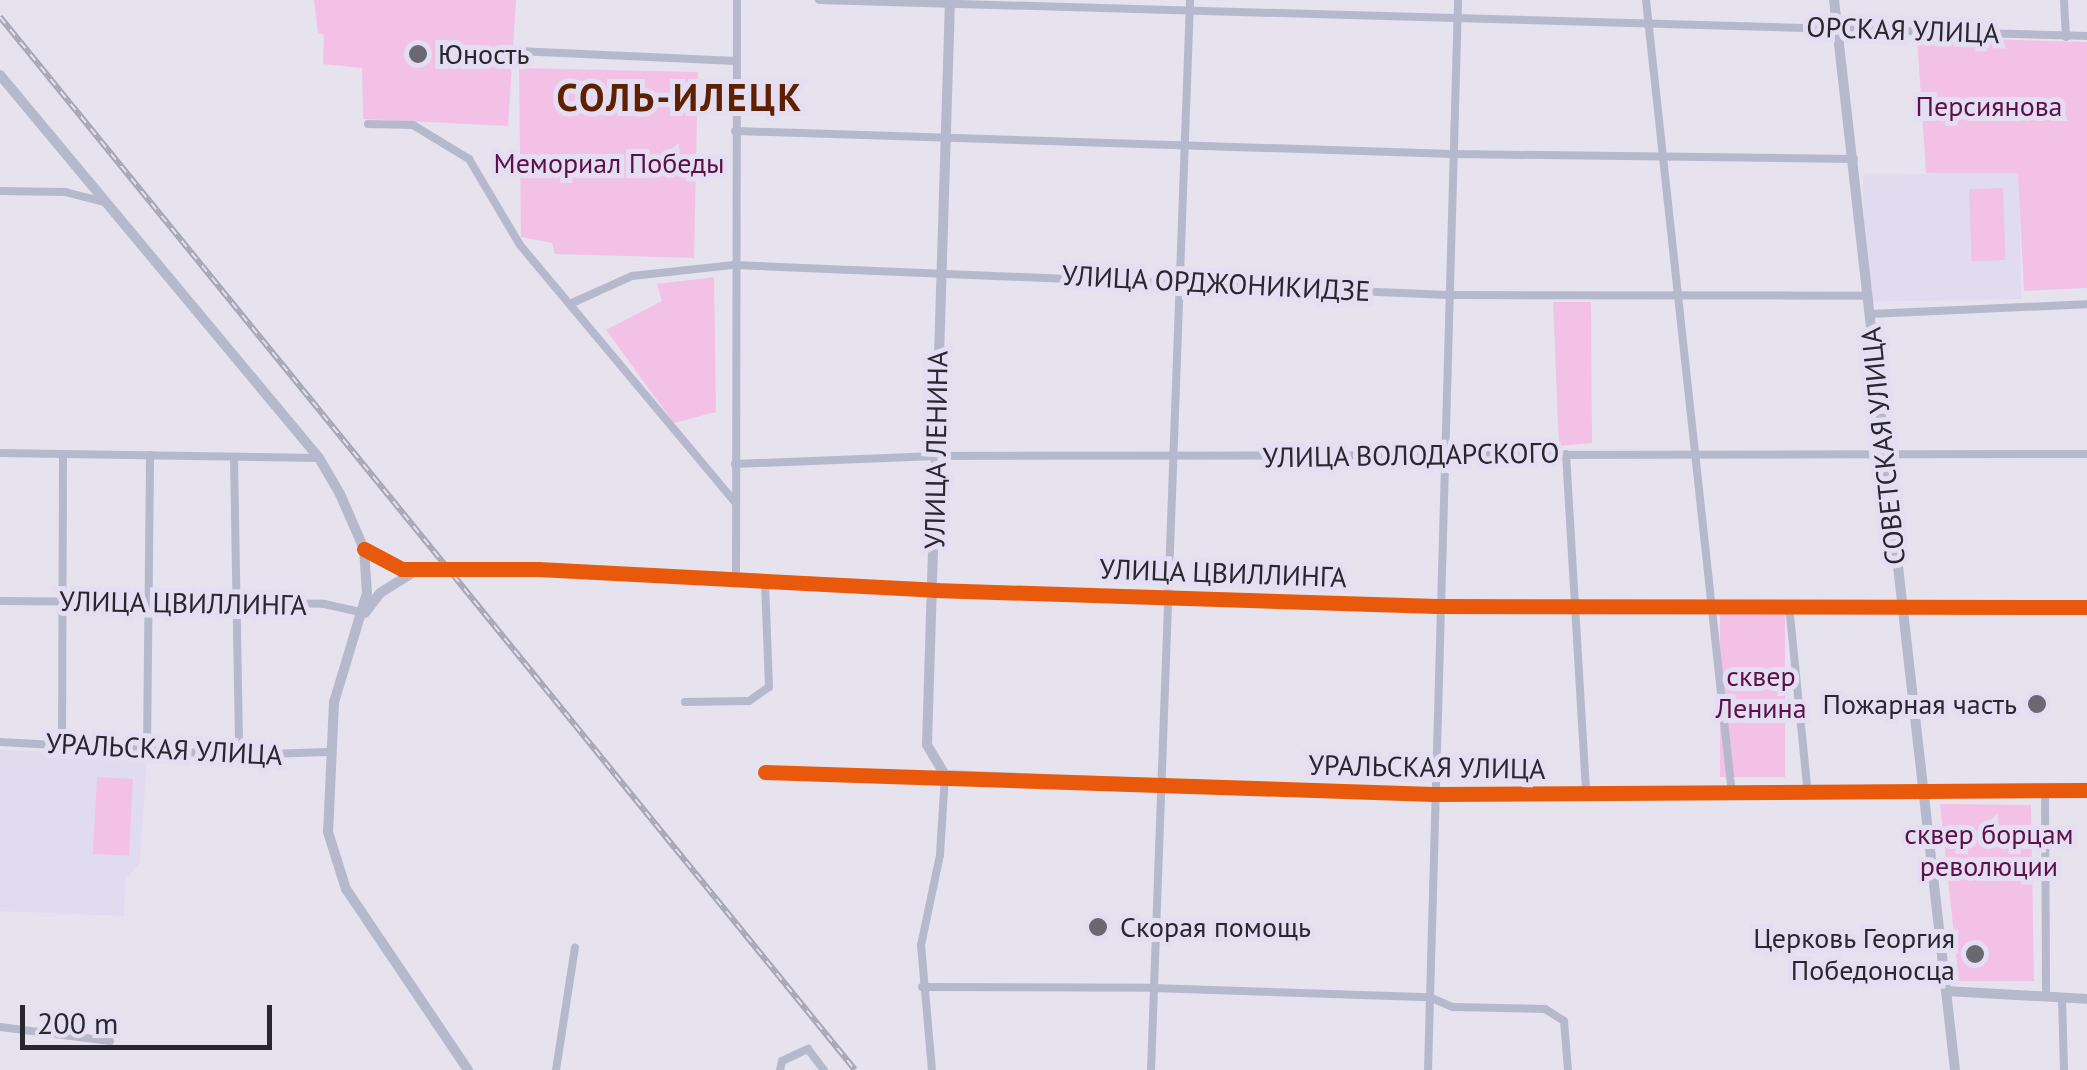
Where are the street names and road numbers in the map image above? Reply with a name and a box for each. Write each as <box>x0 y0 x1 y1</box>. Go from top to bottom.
street label: ОРСКАЯ УЛИЦА <box>1805 10 2001 50</box>
street label: УЛИЦА ОРДЖОНИКИДЗЕ <box>1060 258 1372 308</box>
street label: СОВЕТСКАЯ УЛИЦА <box>1854 325 1912 567</box>
street label: УЛИЦА ЛЕНИНА <box>917 350 955 550</box>
street label: УЛИЦА ВОЛОДАРСКОГО <box>1262 436 1560 474</box>
street label: УЛИЦА ЦВИЛЛИНГА <box>1098 552 1348 594</box>
street label: УЛИЦА ЦВИЛЛИНГА <box>58 584 308 622</box>
street label: УРАЛЬСКАЯ УЛИЦА <box>44 726 284 772</box>
street label: УРАЛЬСКАЯ УЛИЦА <box>1308 748 1546 786</box>

